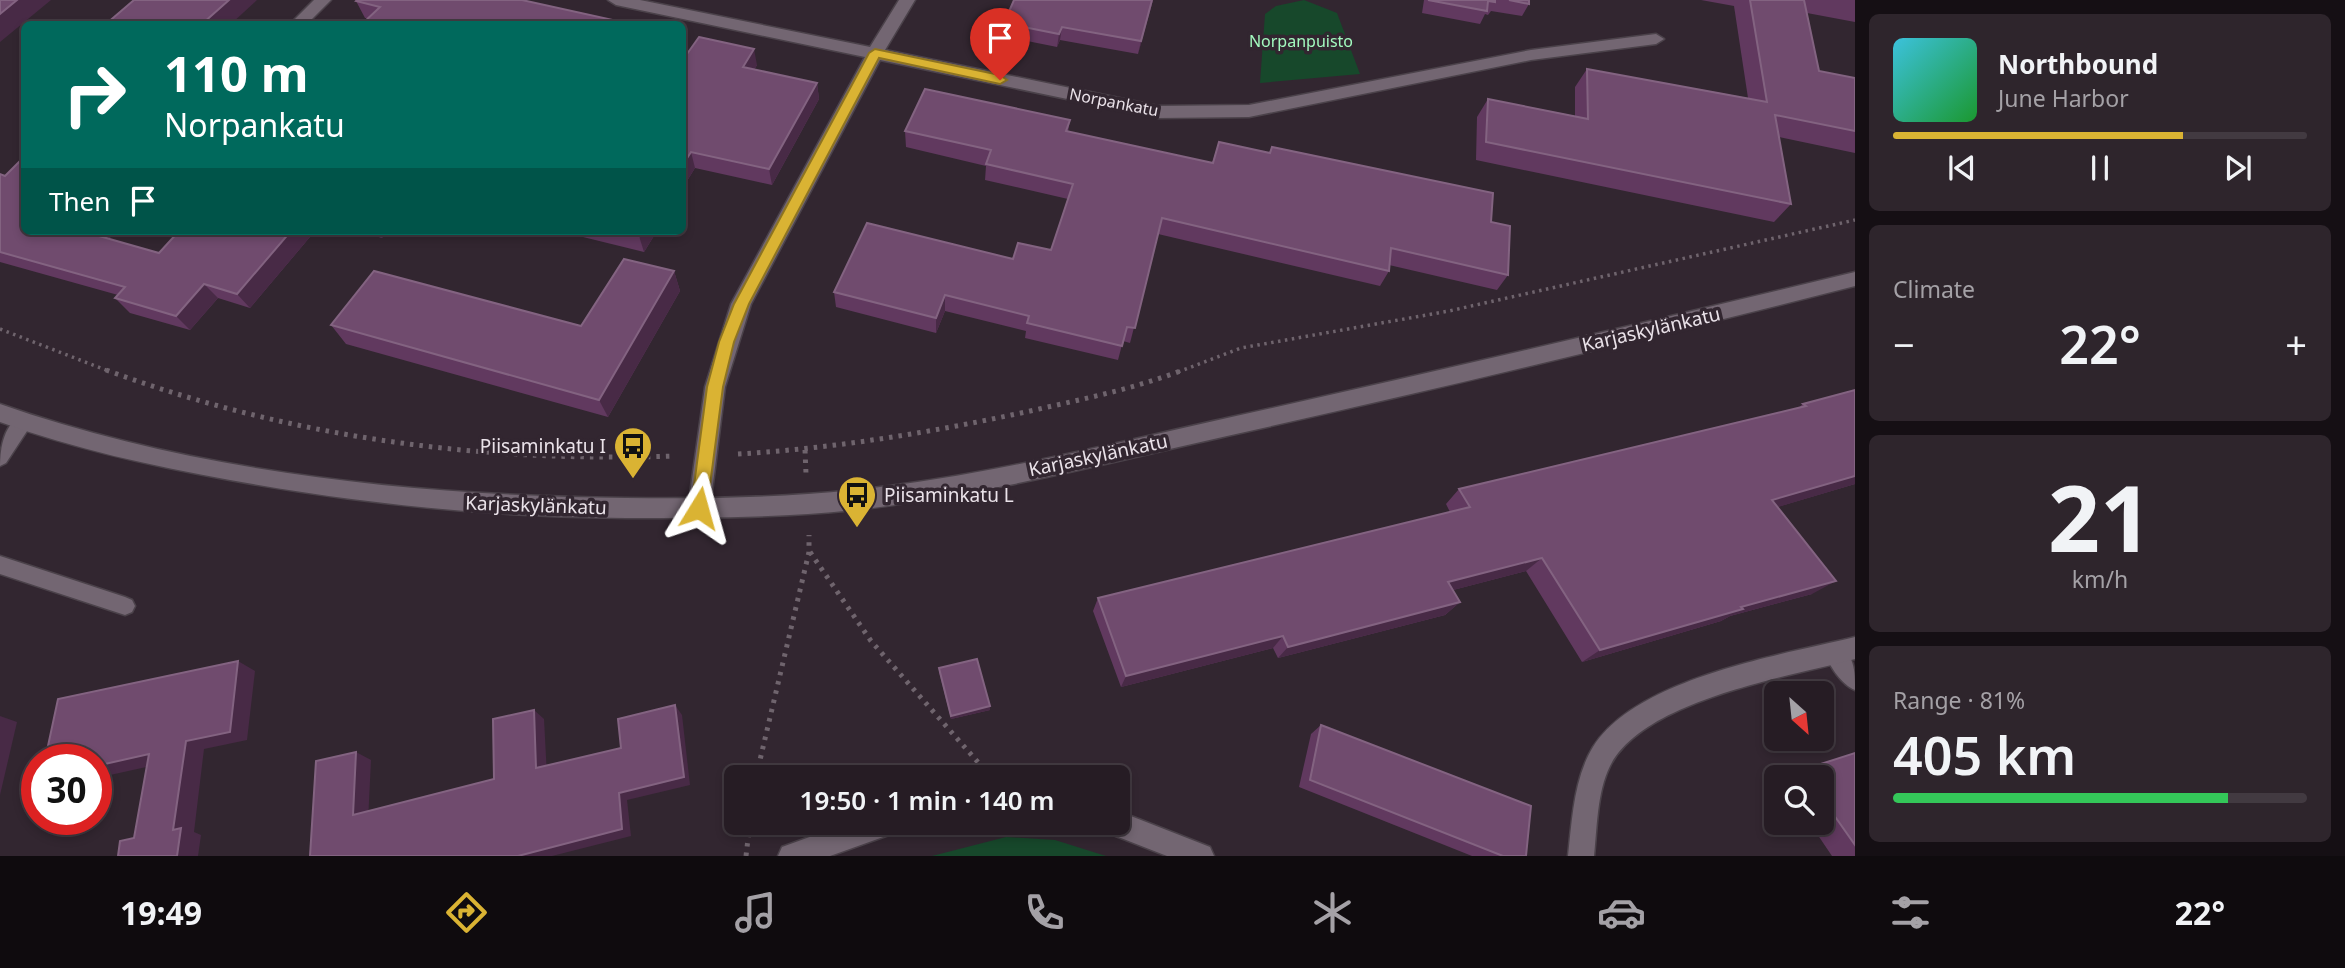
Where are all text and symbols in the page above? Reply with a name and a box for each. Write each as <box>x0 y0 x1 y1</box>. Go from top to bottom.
pin <box>970 8 1030 80</box>
icon: arrive <box>981 19 1019 57</box>
park label: Norpanpuisto <box>1249 30 1353 52</box>
text: 110 m <box>164 40 309 106</box>
text: Northbound <box>1998 46 2158 82</box>
icon: right <box>49 49 140 140</box>
text: June Harbor <box>1998 82 2129 114</box>
street label: Norpankatu <box>1068 83 1160 121</box>
text: Norpankatu <box>164 103 345 146</box>
icon: previous <box>1943 149 1981 187</box>
icon: pause <box>2081 149 2119 187</box>
icon: next <box>2219 149 2257 187</box>
icon: arrive <box>124 182 162 220</box>
text: Then <box>49 183 110 219</box>
text: Climate <box>1893 273 1975 305</box>
street label: Karjaskylänkatu <box>1579 300 1723 358</box>
text: 22° <box>2059 308 2141 379</box>
text: − <box>1893 318 1915 370</box>
text: + <box>2285 318 2307 370</box>
bus stop icon: Piisaminkatu I <box>612 425 654 480</box>
street label: Karjaskylänkatu <box>1026 428 1170 482</box>
place label: Piisaminkatu I <box>480 433 606 459</box>
text: 21 <box>2048 455 2152 579</box>
position arrow <box>662 471 736 545</box>
bus stop icon: Piisaminkatu L <box>836 474 878 529</box>
place label: Piisaminkatu L <box>884 482 1014 508</box>
street label: Karjaskylänkatu <box>465 490 607 520</box>
text: km/h <box>2072 563 2128 595</box>
north arrow <box>1764 681 1834 751</box>
map controls <box>1764 681 1834 835</box>
text: Range · 81% <box>1893 684 2025 716</box>
text: 405 km <box>1893 719 2076 790</box>
speed limit sign: 30 <box>21 744 112 835</box>
button: search <box>1764 765 1834 835</box>
text: 19:50 · 1 min · 140 m <box>800 782 1054 818</box>
icon: directions <box>442 888 491 937</box>
icon: music <box>731 888 780 937</box>
icon: phone <box>1020 888 1069 937</box>
icon: climate <box>1308 888 1357 937</box>
icon: car <box>1597 888 1646 937</box>
icon: filters <box>1886 888 1935 937</box>
text: 19:49 <box>120 891 202 934</box>
text: 22° <box>2175 891 2225 934</box>

